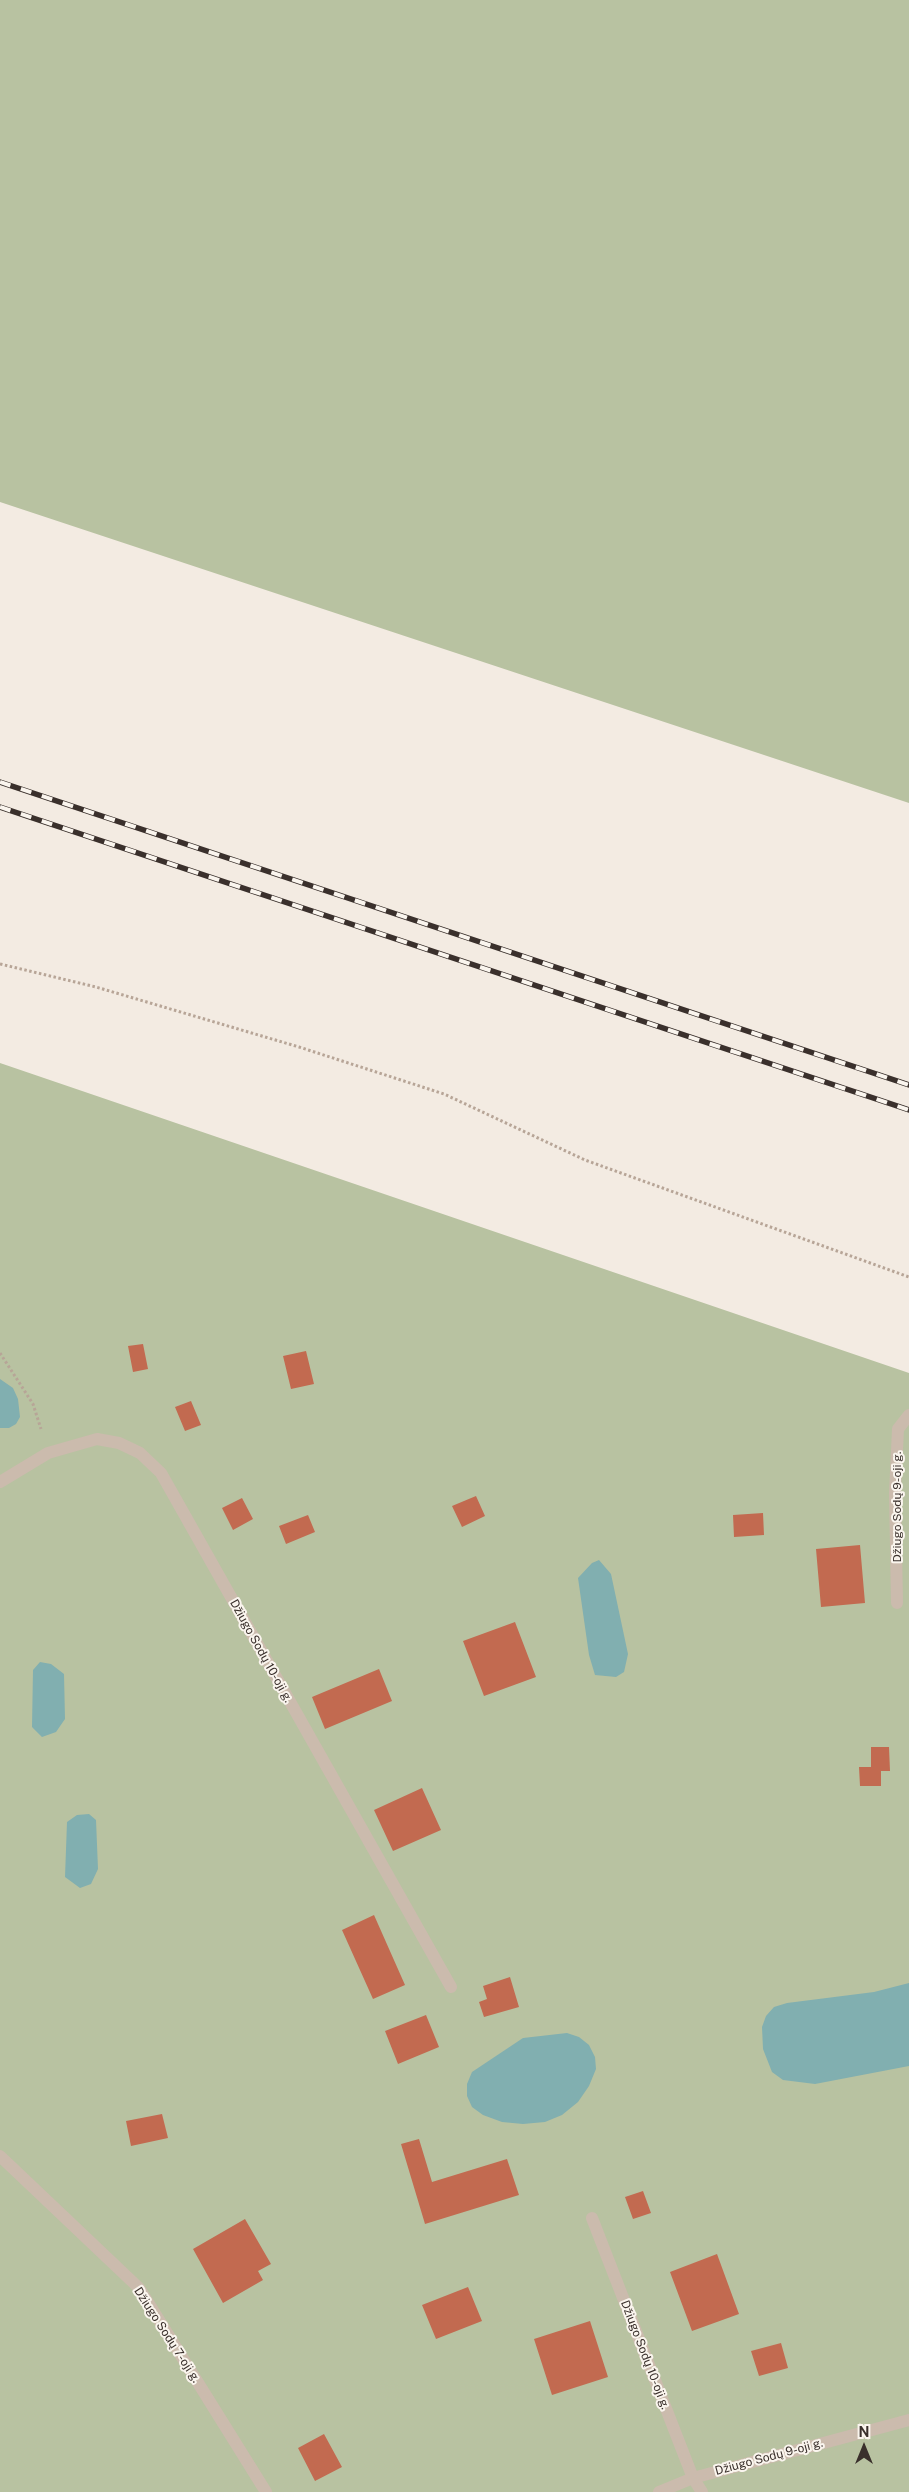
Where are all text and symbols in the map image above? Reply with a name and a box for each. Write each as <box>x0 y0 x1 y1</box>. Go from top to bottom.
street label: Džiugo Sodų 9-oji g. <box>890 1451 904 1563</box>
street label: Džiugo Sodų 10-oji g. <box>227 1597 295 1705</box>
street label: Džiugo Sodų 7-oji g. <box>131 2285 203 2385</box>
street label: Džiugo Sodų 10-oji g. <box>618 2298 672 2412</box>
north arrow <box>839 2422 889 2472</box>
text: N <box>859 2424 869 2440</box>
street label: Džiugo Sodų 9-oji g. <box>714 2436 824 2478</box>

